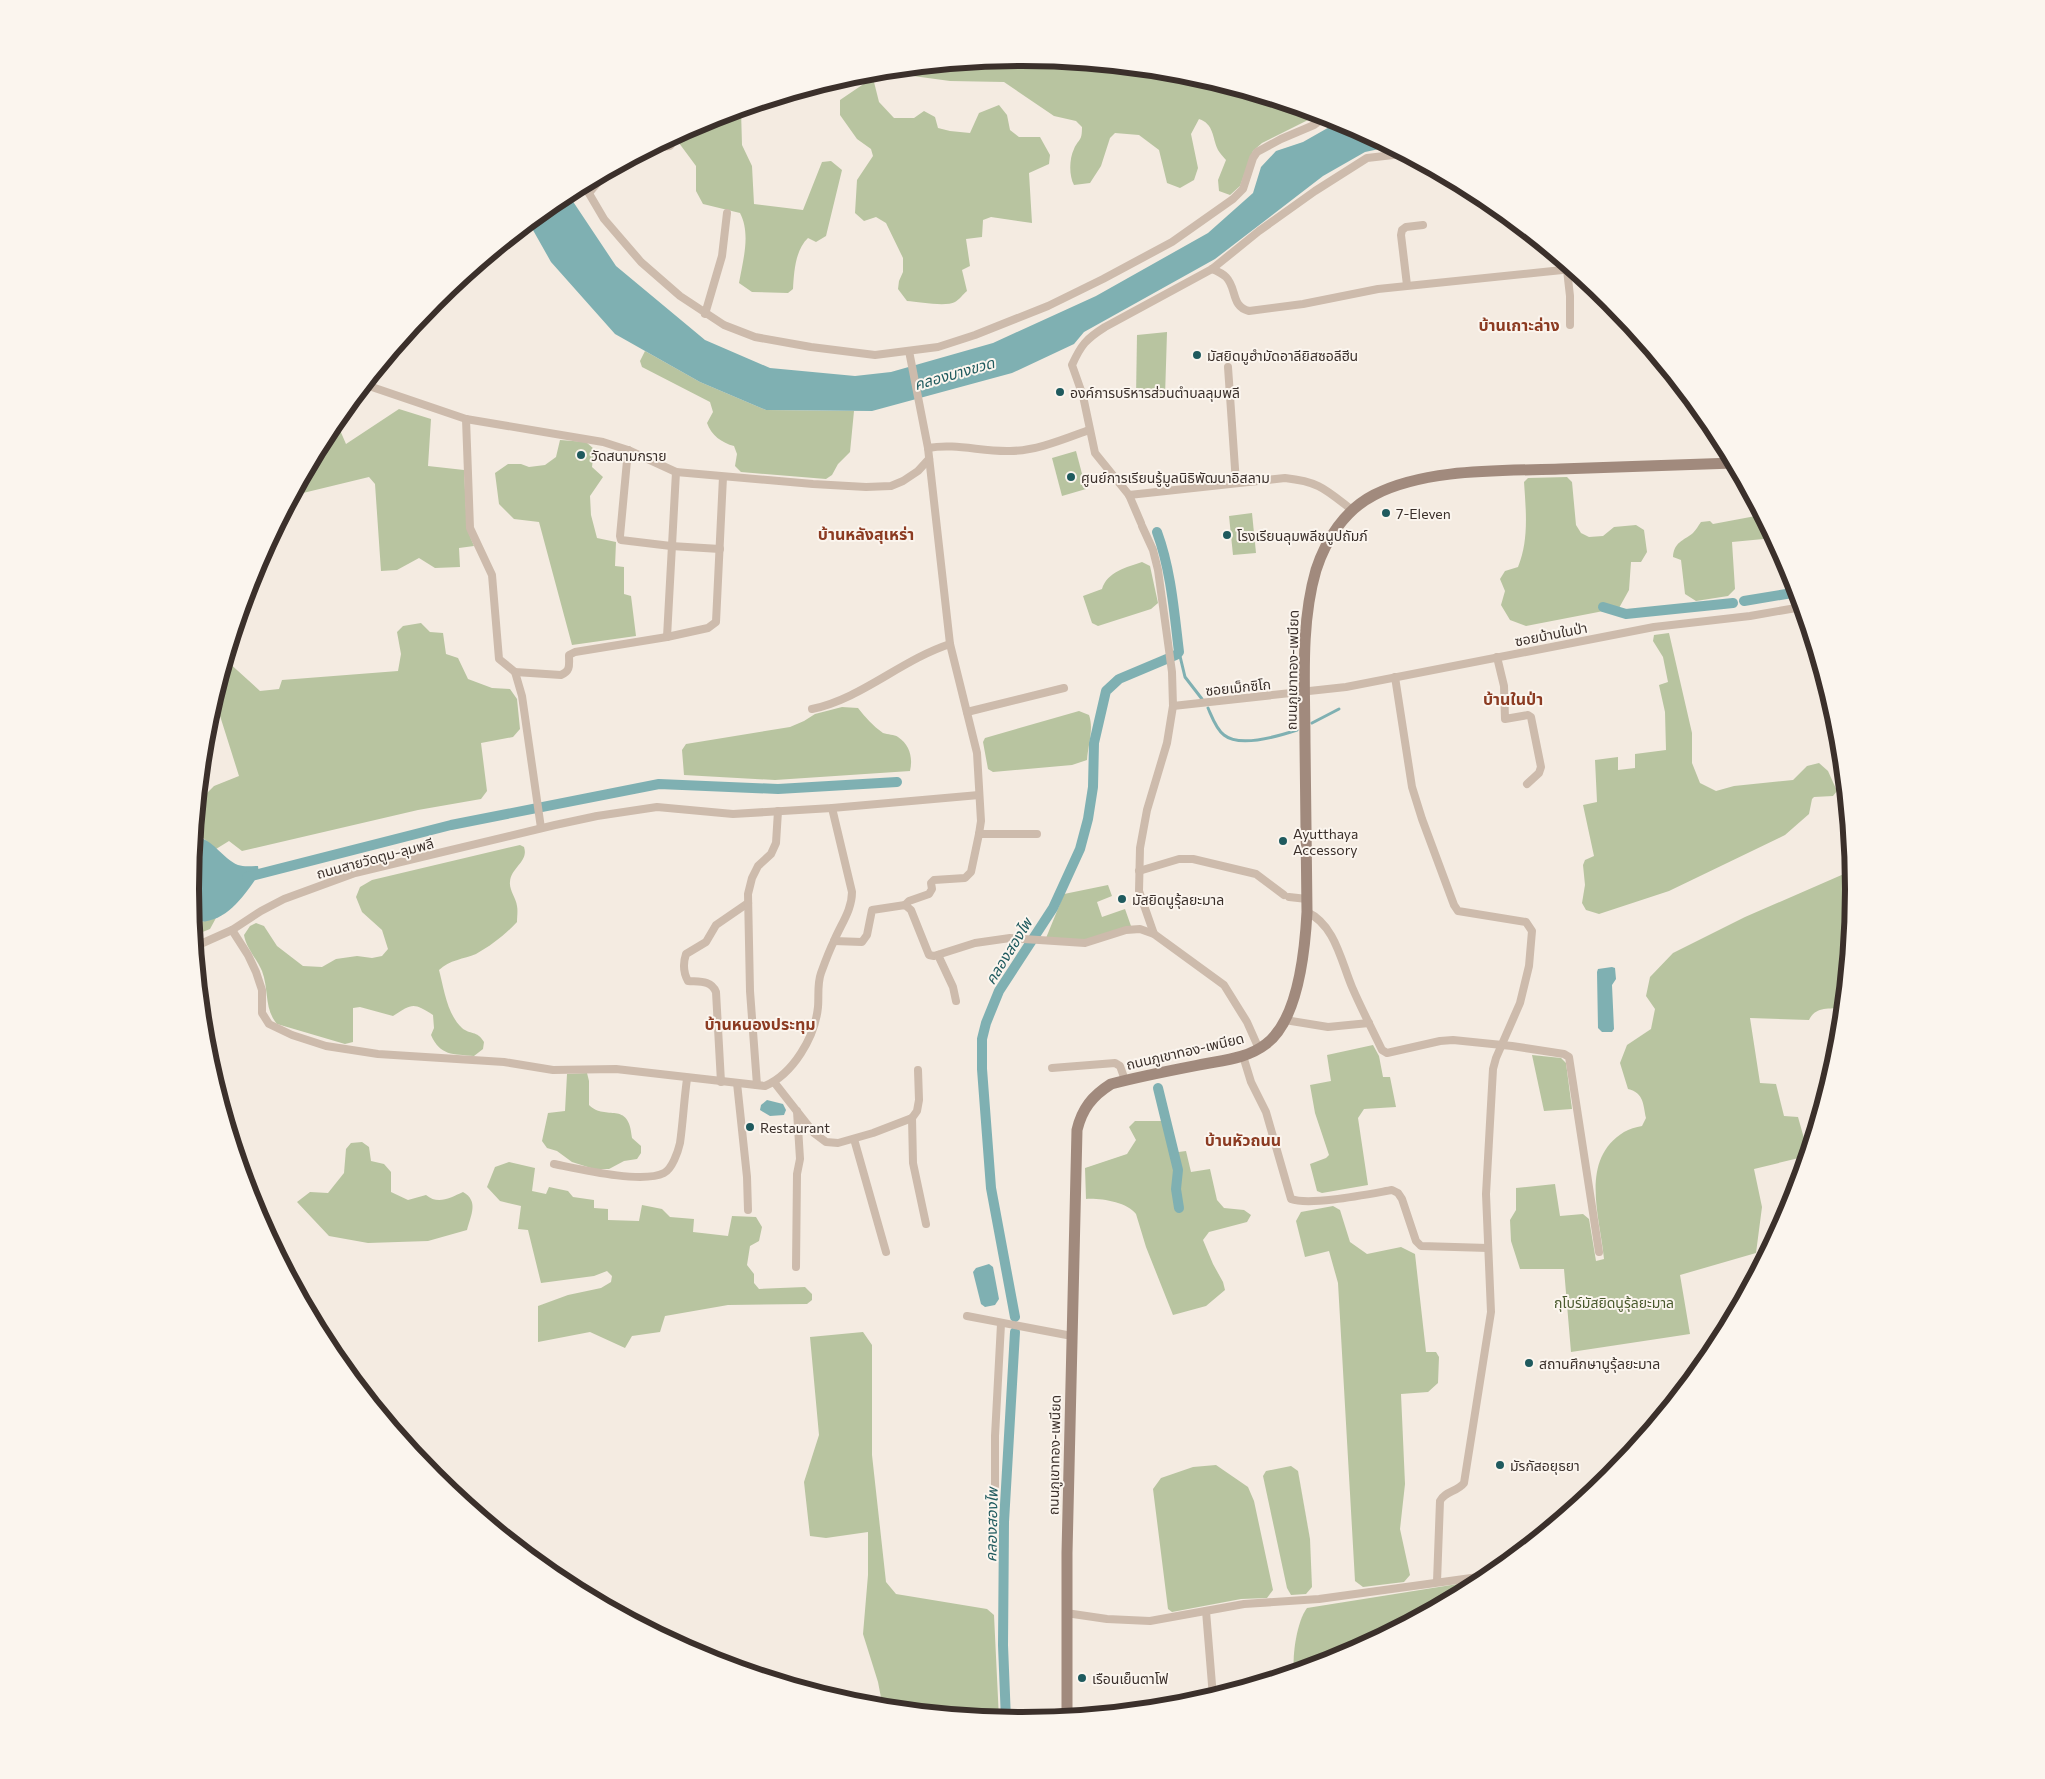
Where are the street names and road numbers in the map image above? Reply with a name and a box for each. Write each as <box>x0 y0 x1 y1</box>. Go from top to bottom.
street label: ถนนภูเขาทอง-เพนียด <box>1282 610 1303 730</box>
street label: ซอยบ้านในป่า <box>1513 619 1589 649</box>
street label: ซอยเม็กซิโก <box>1204 675 1272 699</box>
street label: ถนนสายวัดตูม-ลุมพลี <box>314 834 436 883</box>
street label: ถนนภูเขาทอง-เพนียด <box>1124 1029 1246 1074</box>
street label: ถนนภูเขาทอง-เพนียด <box>1044 1395 1065 1515</box>

